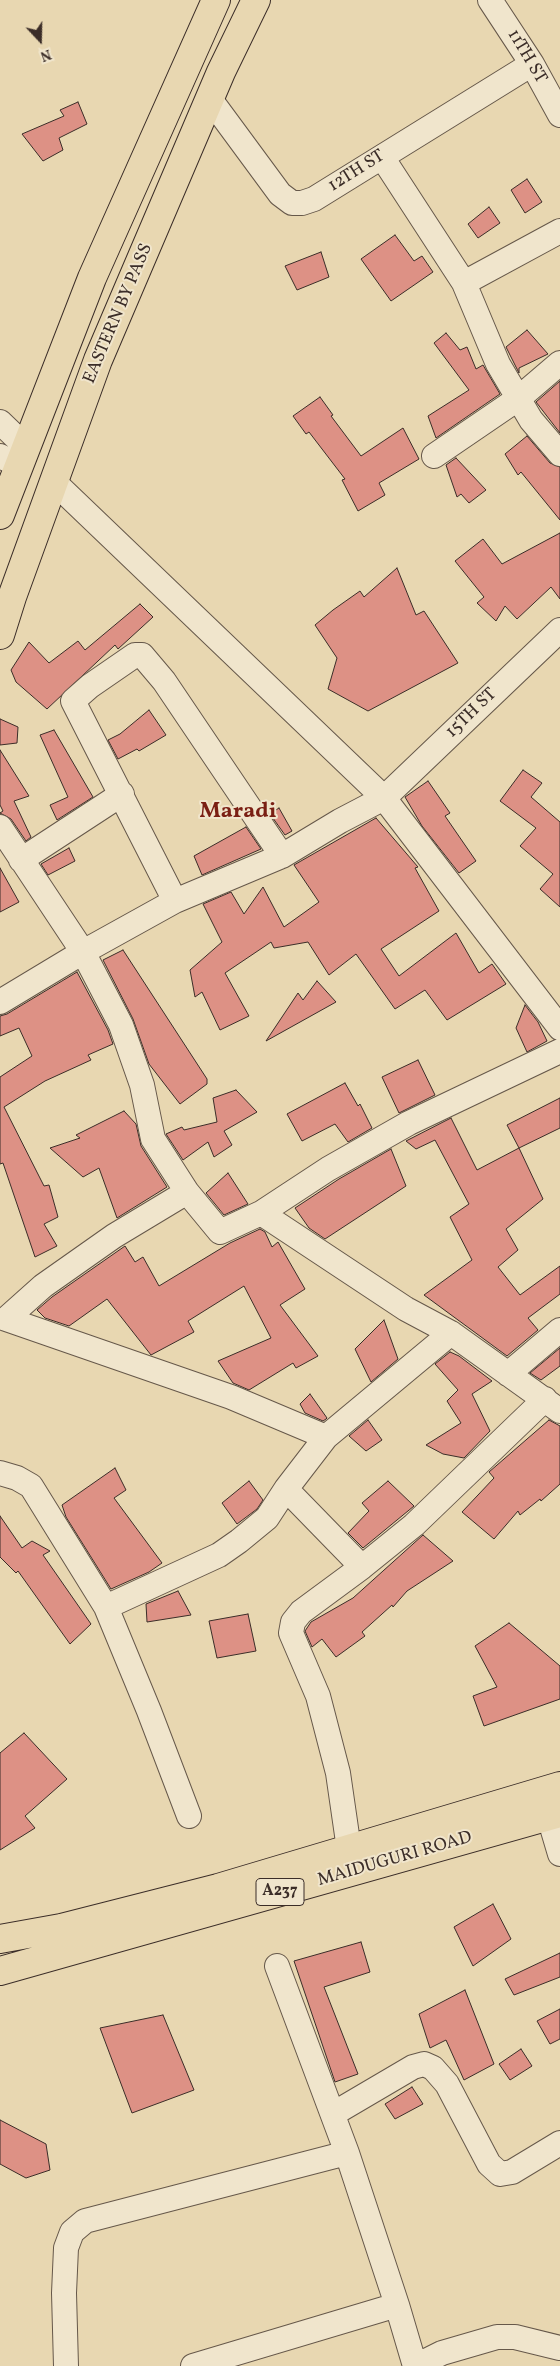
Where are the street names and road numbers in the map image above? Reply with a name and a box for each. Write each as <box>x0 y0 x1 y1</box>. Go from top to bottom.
street label: 11TH ST <box>501 26 551 88</box>
street label: 12TH ST <box>325 146 389 198</box>
street label: EASTERN BY PASS <box>80 241 158 387</box>
street label: 15TH ST <box>442 684 502 744</box>
street label: MAIDUGURI ROAD <box>315 1828 475 1892</box>
road number: A237 <box>256 1878 304 1905</box>

